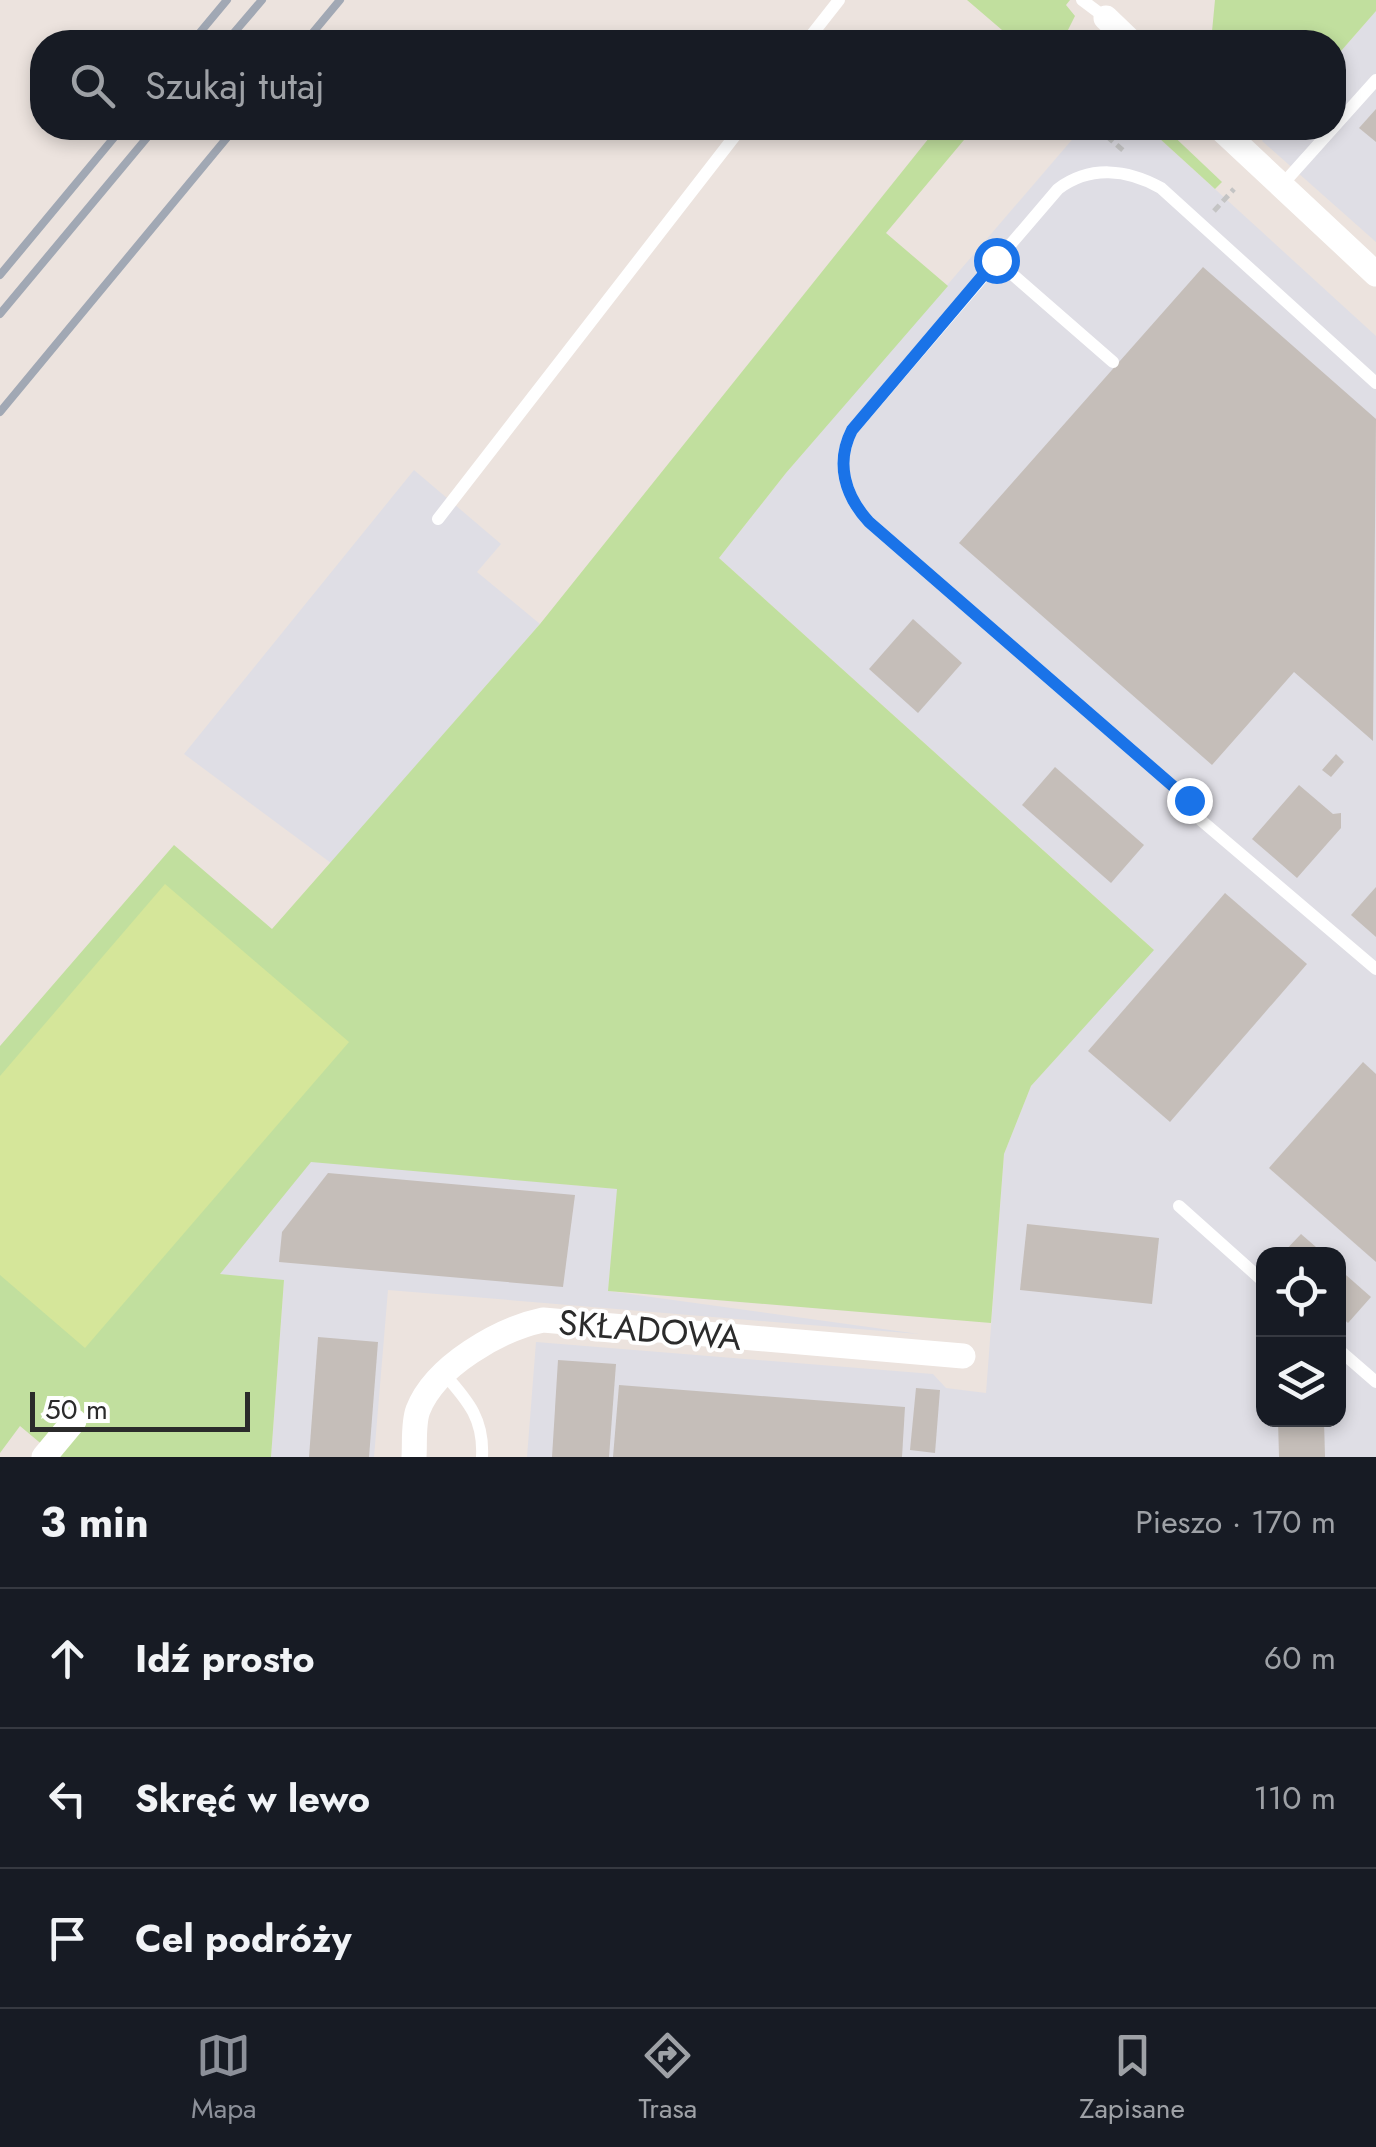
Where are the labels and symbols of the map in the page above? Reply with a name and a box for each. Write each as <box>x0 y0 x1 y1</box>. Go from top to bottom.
route start <box>974 238 1020 284</box>
route end <box>1167 778 1213 824</box>
street label: SKŁADOWA <box>556 1297 744 1363</box>
scale bar <box>30 1387 250 1432</box>

